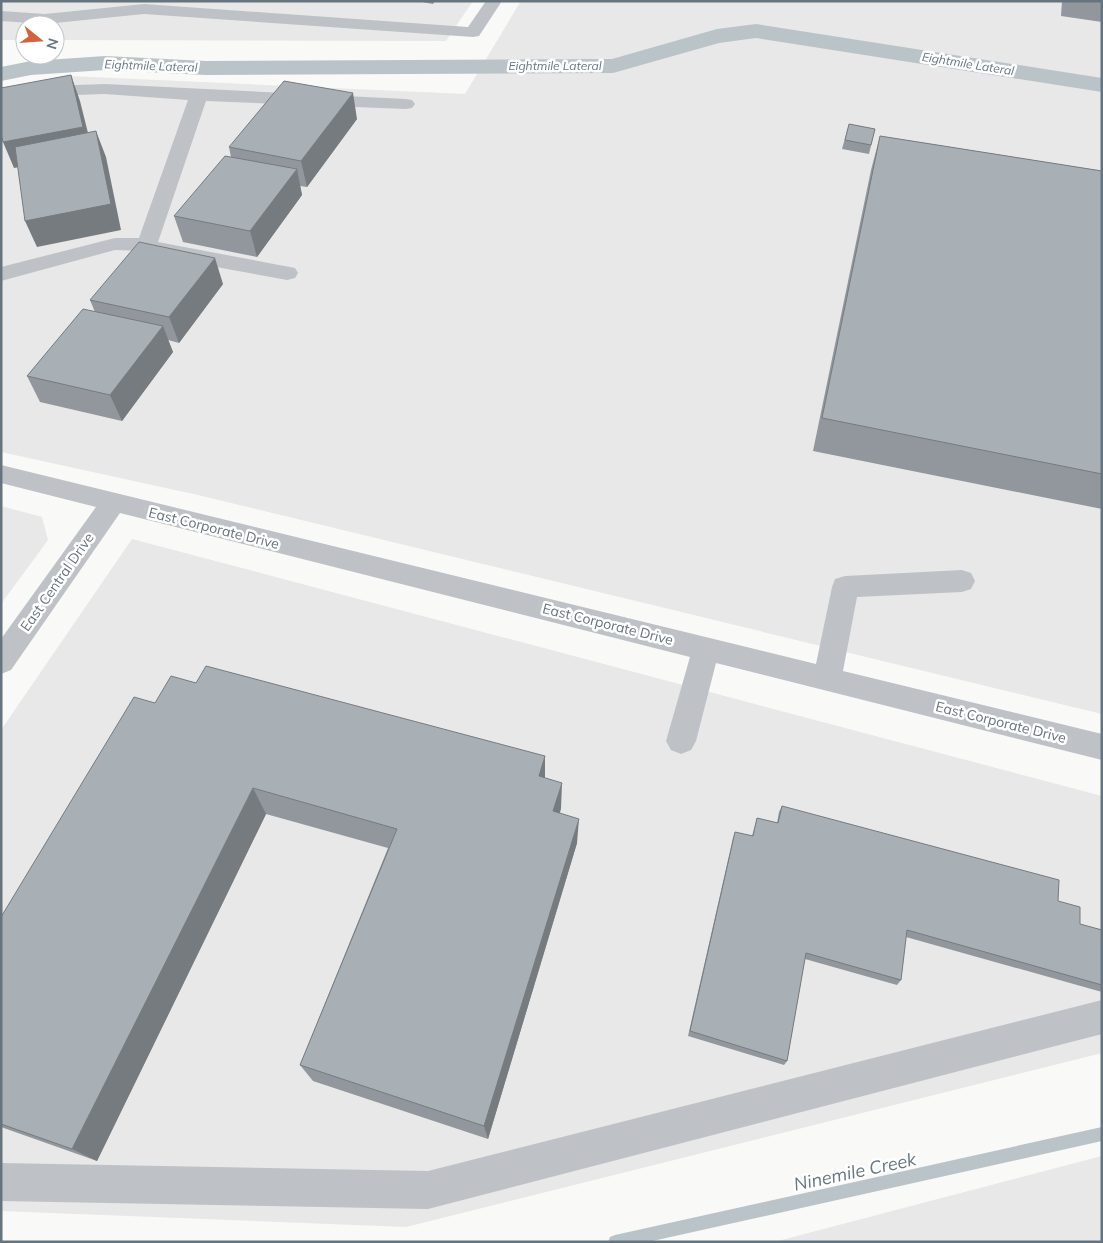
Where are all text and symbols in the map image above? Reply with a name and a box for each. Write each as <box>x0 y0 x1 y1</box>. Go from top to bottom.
north arrow <box>15 15 65 65</box>
text: N <box>42 36 63 51</box>
water label: Eightmile Lateral <box>921 49 1015 78</box>
water label: Eightmile Lateral <box>104 56 198 75</box>
water label: Eightmile Lateral <box>508 58 602 73</box>
street label: East Corporate Drive <box>147 503 281 553</box>
street label: East Central Drive <box>16 529 98 635</box>
street label: East Corporate Drive <box>541 599 675 649</box>
street label: East Corporate Drive <box>934 697 1068 747</box>
water label: Ninemile Creek <box>792 1147 919 1196</box>

